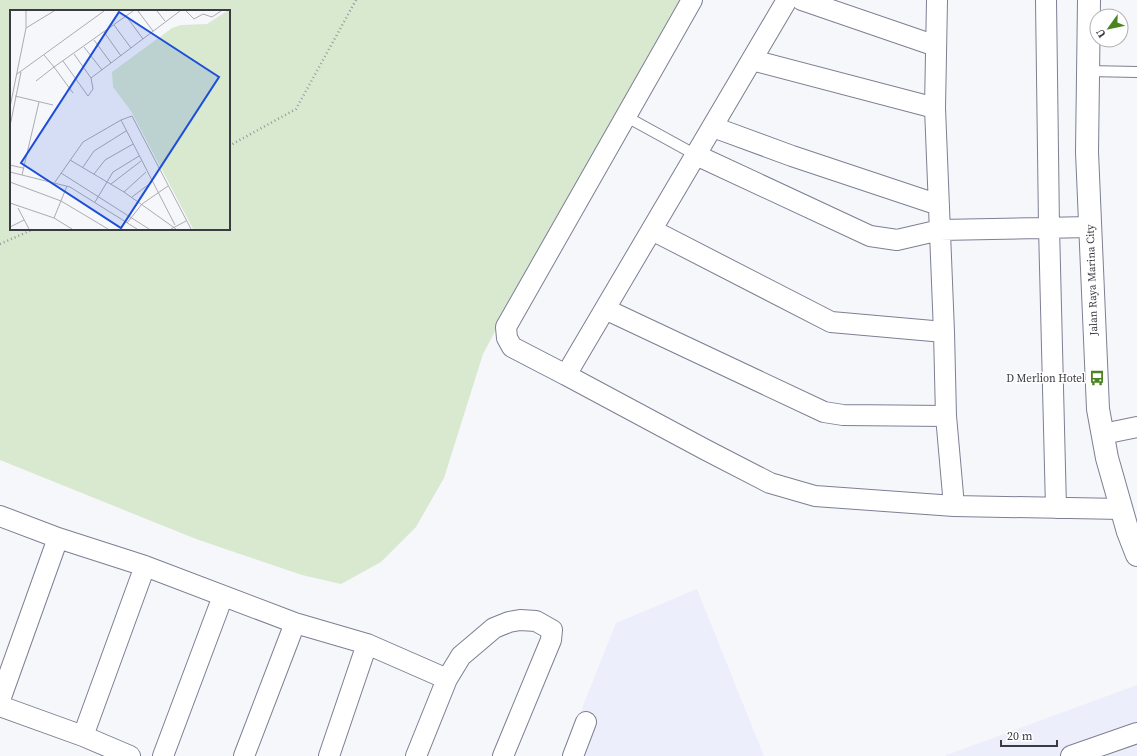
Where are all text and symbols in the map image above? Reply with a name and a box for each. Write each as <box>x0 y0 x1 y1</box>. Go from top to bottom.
north arrow <box>1089 8 1129 48</box>
inset map <box>10 10 230 230</box>
text: U <box>1093 26 1110 41</box>
street label: Jalan Raya Marina City <box>1083 224 1101 337</box>
bus stop icon: D Merlion Hotel <box>1088 369 1106 387</box>
place label: D Merlion Hotel <box>1006 371 1085 386</box>
scale bar <box>1001 722 1057 748</box>
text: 20 m <box>1007 728 1033 744</box>

